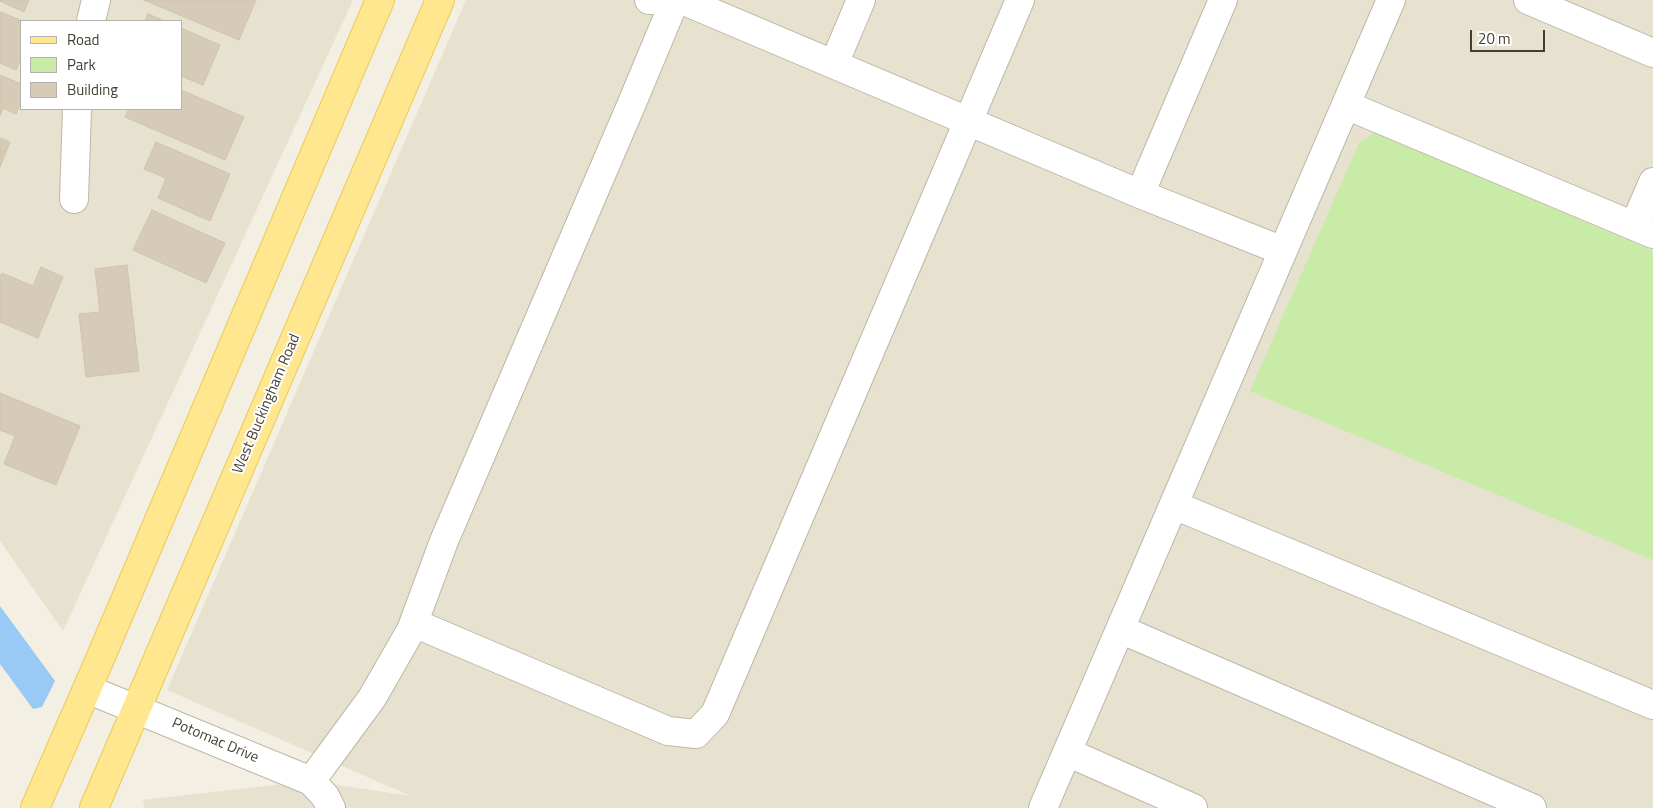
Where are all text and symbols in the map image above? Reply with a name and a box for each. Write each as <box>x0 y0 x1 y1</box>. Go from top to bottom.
legend <box>20 20 182 110</box>
scale bar <box>1473 20 1548 52</box>
text: 20 m <box>1478 27 1511 50</box>
text: Road <box>67 28 99 51</box>
text: Park <box>67 53 96 76</box>
text: Building <box>67 78 118 101</box>
street label: West Buckingham Road <box>229 331 305 477</box>
street label: Potomac Drive <box>169 715 261 767</box>

